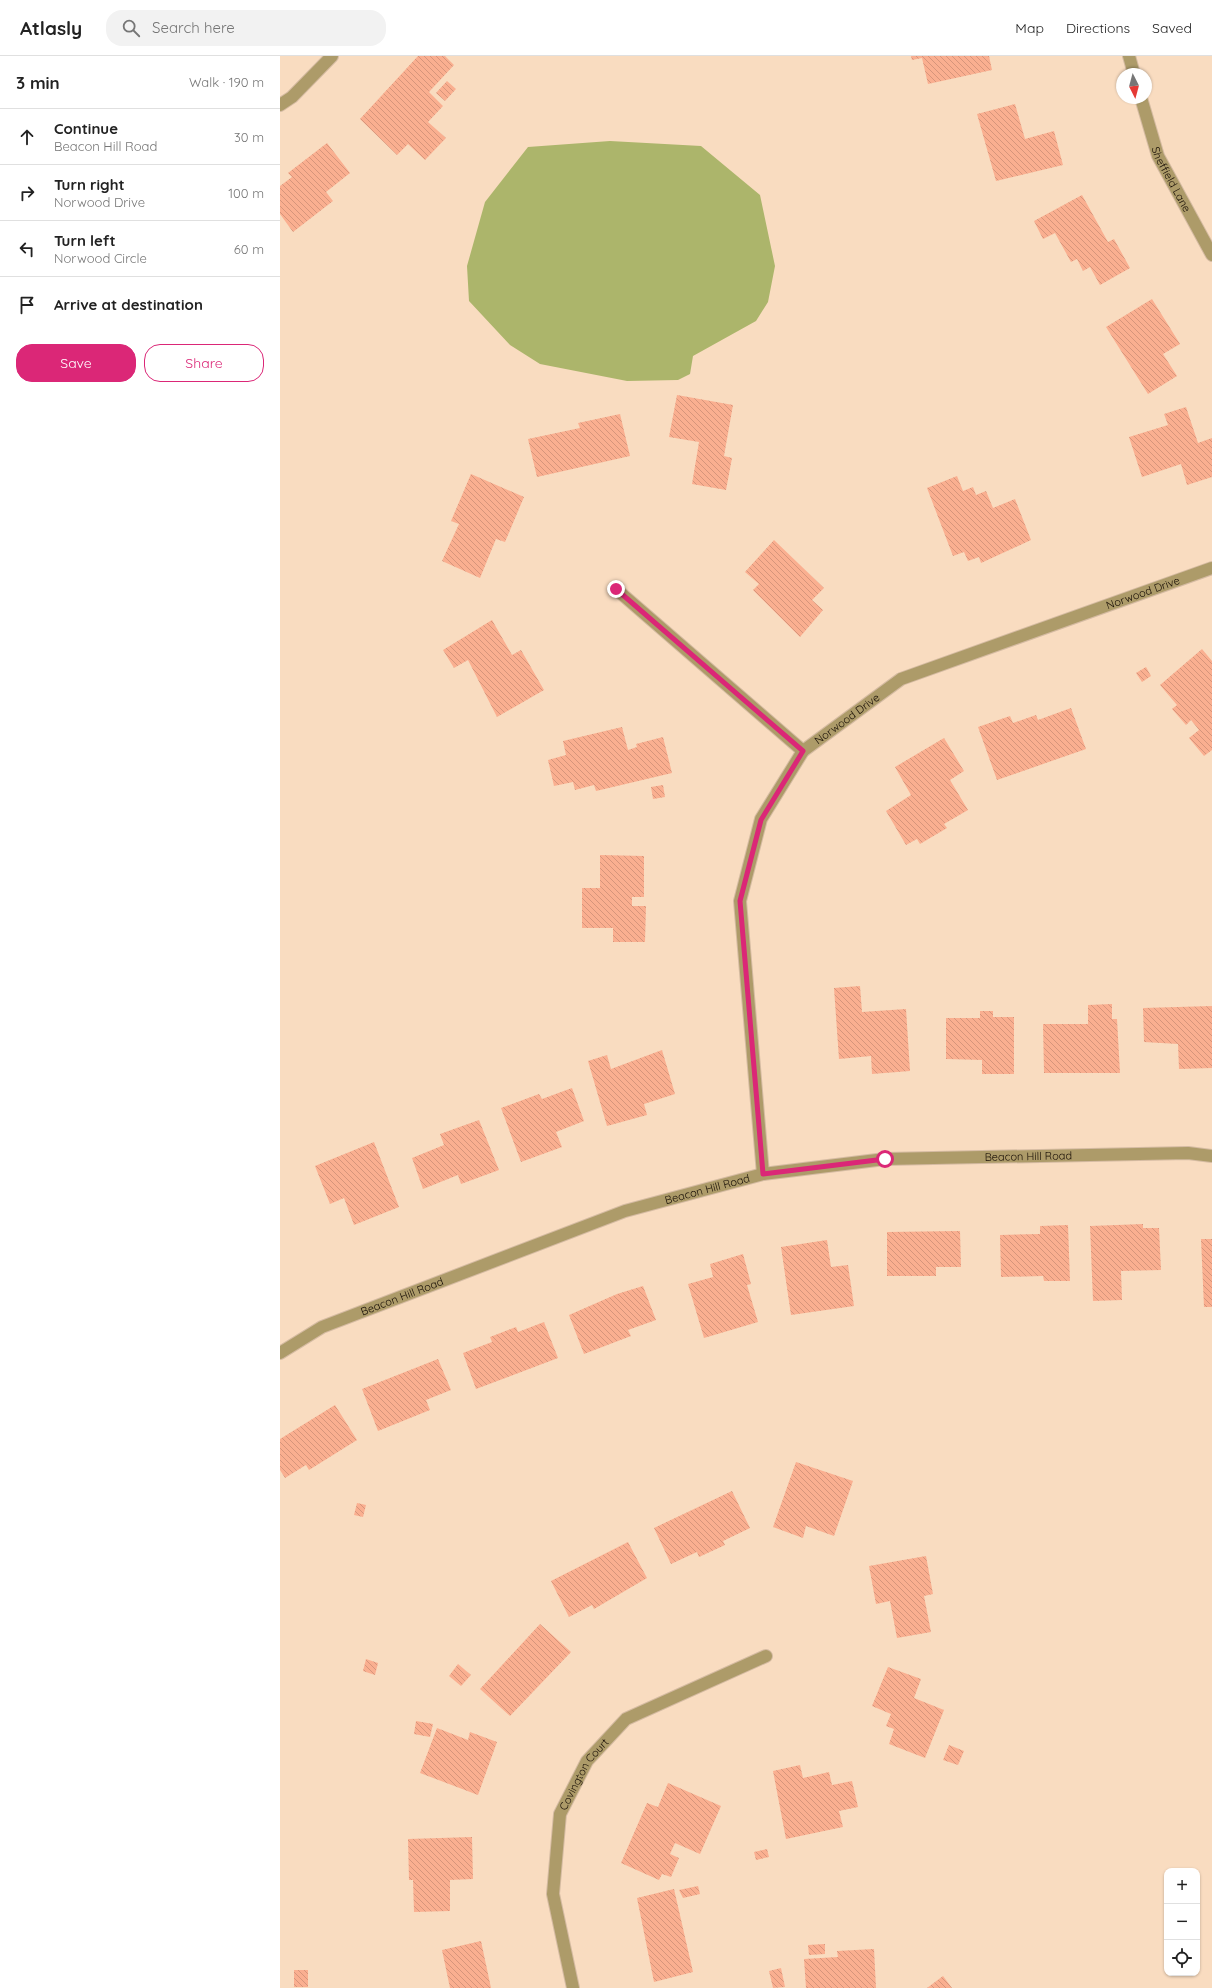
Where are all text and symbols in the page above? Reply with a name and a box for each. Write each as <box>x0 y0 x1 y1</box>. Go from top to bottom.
search box <box>106 10 386 46</box>
text: Atlasly <box>20 16 82 40</box>
icon: search <box>120 17 142 39</box>
text: Search here <box>152 18 235 37</box>
text: Map <box>1015 19 1044 37</box>
text: Directions <box>1066 19 1130 37</box>
text: Saved <box>1152 19 1192 37</box>
north arrow <box>1116 68 1152 104</box>
text: 3 min <box>16 72 60 93</box>
text: Walk · 190 m <box>189 74 264 90</box>
text: Continue <box>54 119 118 138</box>
icon: ahead <box>16 126 38 148</box>
text: 30 m <box>234 129 264 145</box>
text: Beacon Hill Road <box>54 138 157 154</box>
street label: Sheffield Lane <box>1149 145 1194 214</box>
text: Turn right <box>54 175 125 194</box>
icon: right <box>16 182 38 204</box>
text: 100 m <box>228 185 264 201</box>
text: Norwood Drive <box>54 194 145 210</box>
text: Turn left <box>54 231 116 250</box>
icon: left <box>16 238 38 260</box>
text: 60 m <box>234 241 264 257</box>
text: Norwood Circle <box>54 250 147 266</box>
icon: arrive <box>16 294 38 316</box>
text: Arrive at destination <box>54 295 203 314</box>
button: Save <box>16 344 136 382</box>
button: Share <box>144 344 264 382</box>
street label: Norwood Drive <box>1104 573 1182 612</box>
route end <box>607 580 625 598</box>
street label: Norwood Drive <box>812 690 882 747</box>
street label: Beacon Hill Road <box>984 1148 1072 1164</box>
route start <box>876 1150 894 1168</box>
street label: Beacon Hill Road <box>663 1171 751 1207</box>
street label: Beacon Hill Road <box>359 1274 445 1319</box>
street label: Covington Court <box>556 1735 612 1813</box>
map controls <box>1164 1868 1200 1976</box>
button: + <box>1164 1868 1200 1904</box>
button: − <box>1164 1904 1200 1940</box>
button: locate <box>1164 1940 1200 1976</box>

